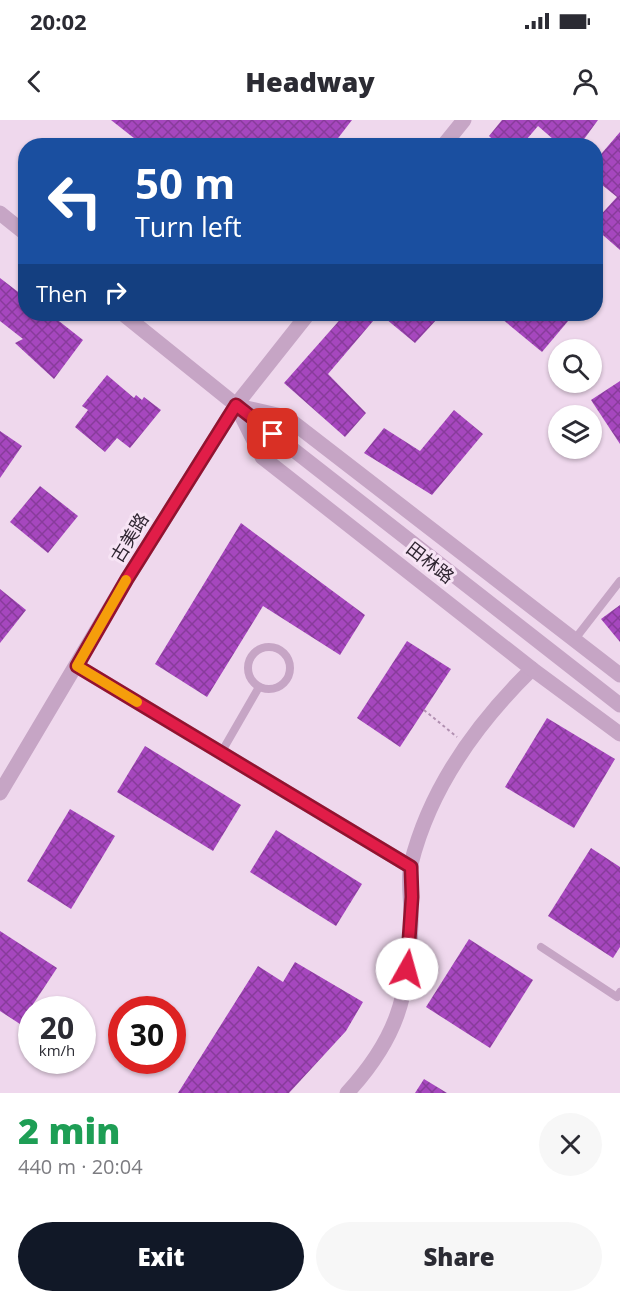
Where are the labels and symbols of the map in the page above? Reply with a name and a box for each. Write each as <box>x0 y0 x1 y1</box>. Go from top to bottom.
pin <box>247 408 298 459</box>
street label: 古美路 <box>105 508 154 567</box>
street label: 田林路 <box>402 536 459 588</box>
position arrow <box>375 937 439 1001</box>
speed limit sign: 30 <box>108 996 186 1074</box>

